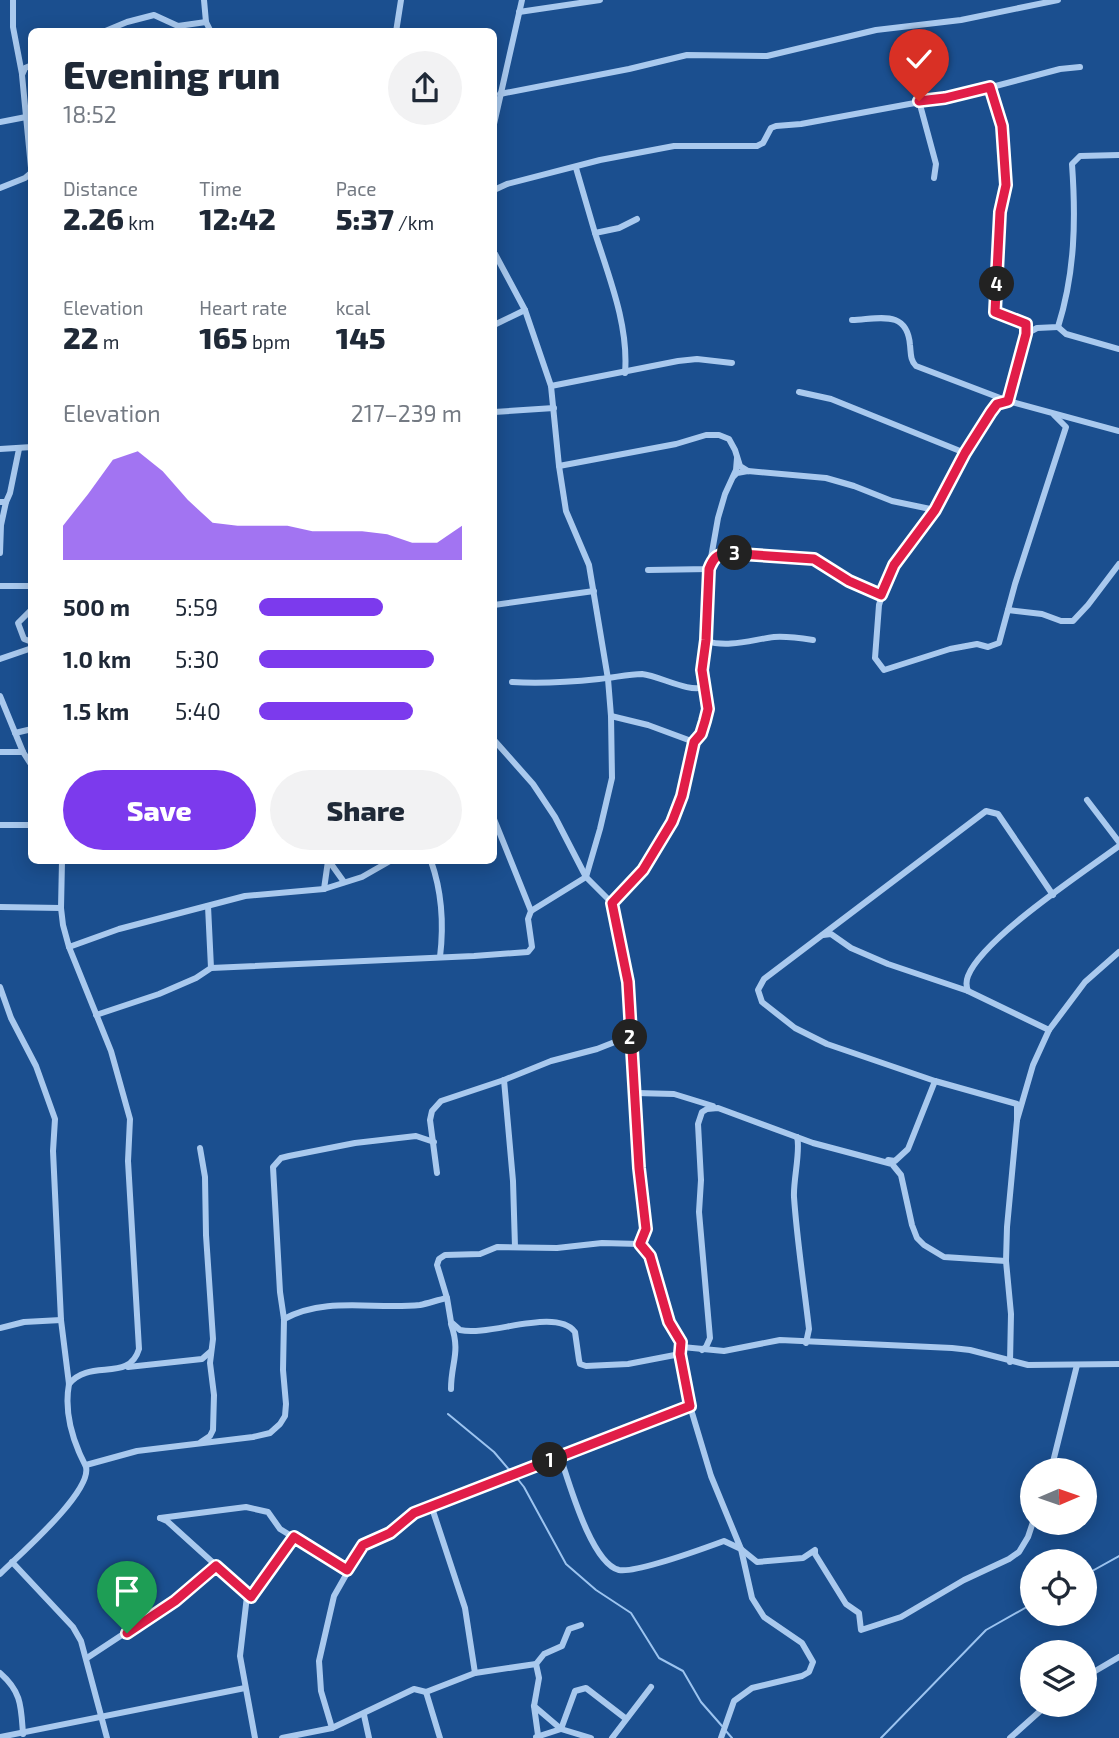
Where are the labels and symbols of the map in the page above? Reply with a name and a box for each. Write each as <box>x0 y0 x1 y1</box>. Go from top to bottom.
pin <box>889 29 949 101</box>
pin: 4 <box>979 266 1014 302</box>
pin: 3 <box>718 536 752 570</box>
pin: 2 <box>612 1020 648 1054</box>
pin: 1 <box>532 1442 568 1478</box>
north arrow <box>1020 1458 1097 1535</box>
pin <box>97 1561 157 1633</box>

